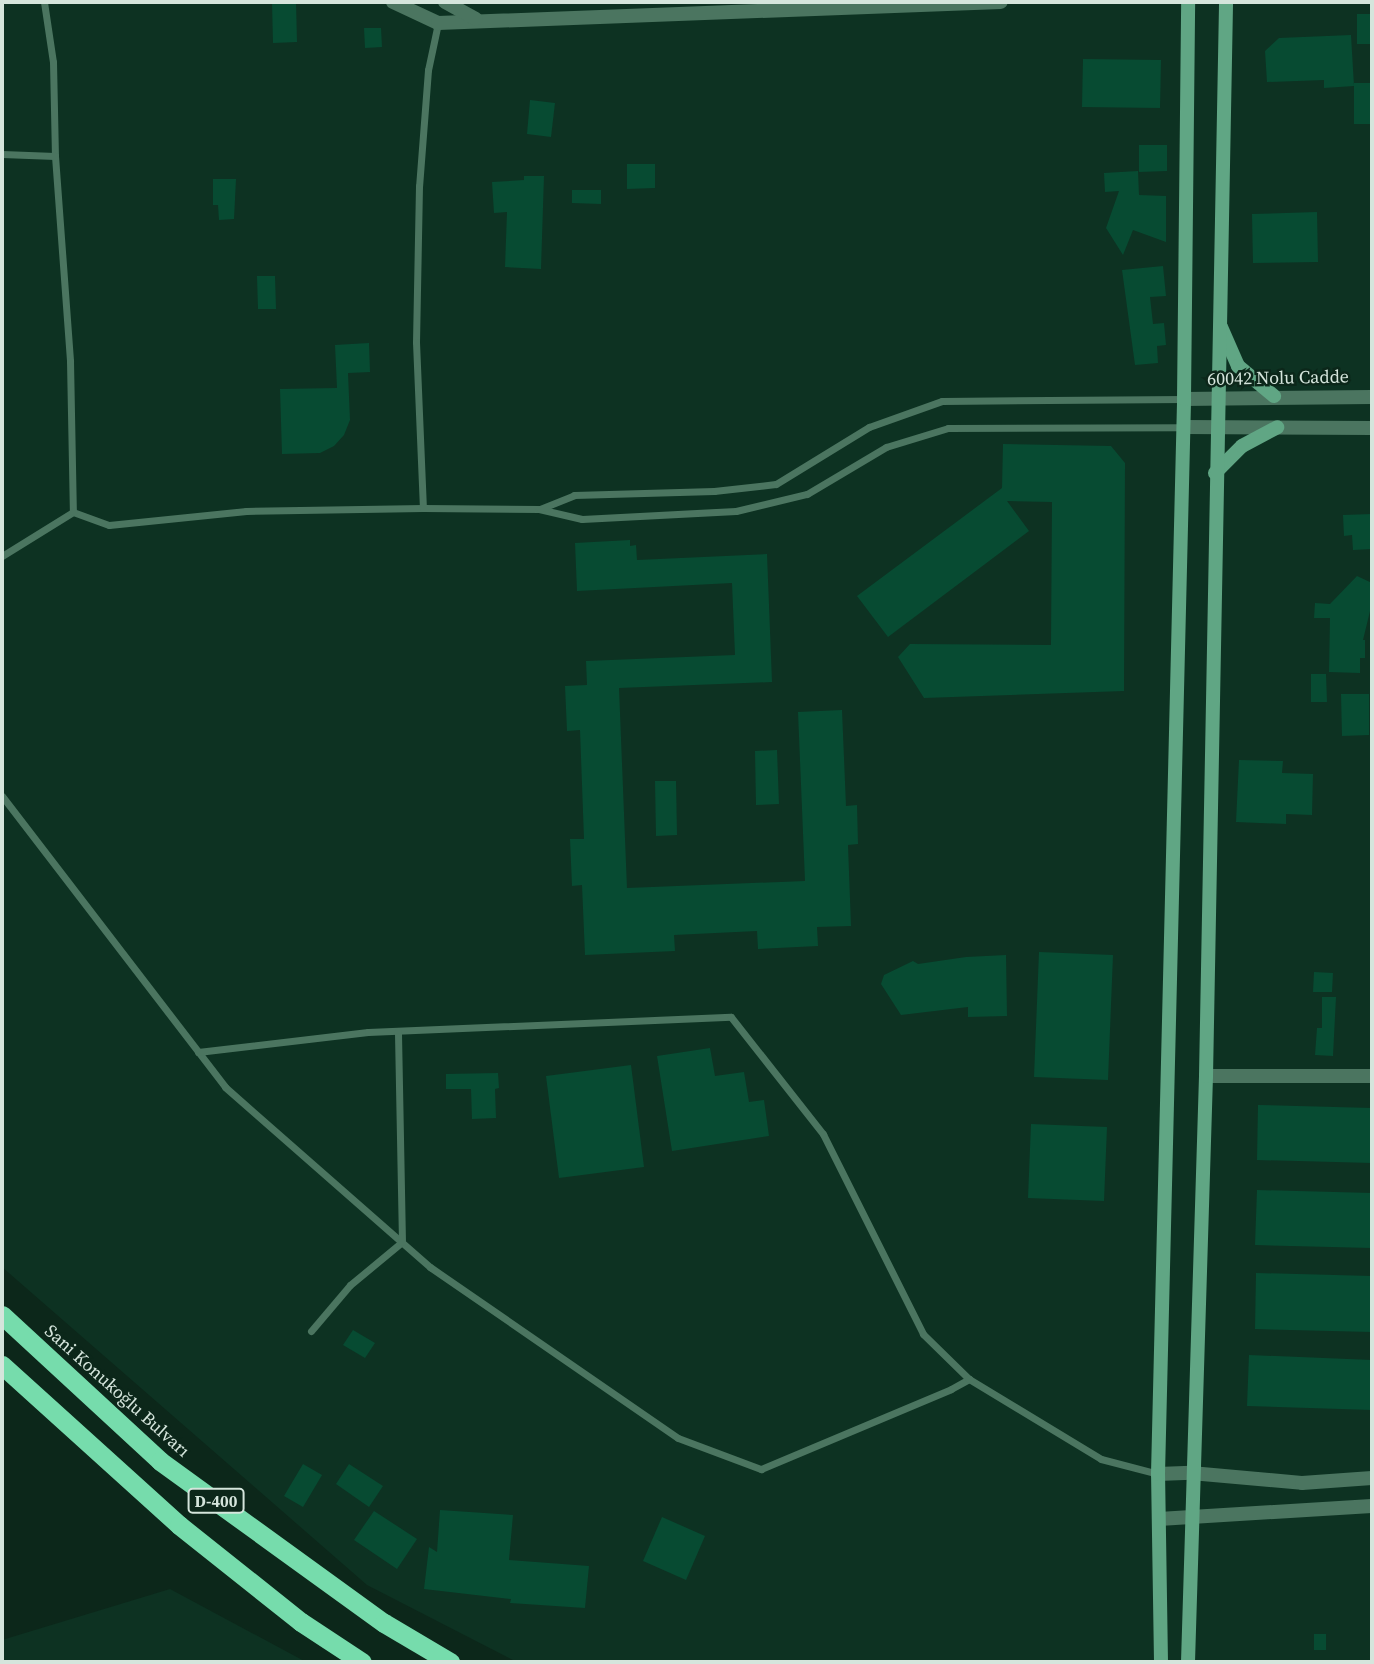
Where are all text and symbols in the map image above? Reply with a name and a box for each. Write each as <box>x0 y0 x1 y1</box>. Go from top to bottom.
street label: 60042 Nolu Cadde <box>1207 366 1349 390</box>
street label: Sani Konukoğlu Bulvarı <box>40 1320 194 1462</box>
road number: D-400 <box>186 1488 246 1513</box>

